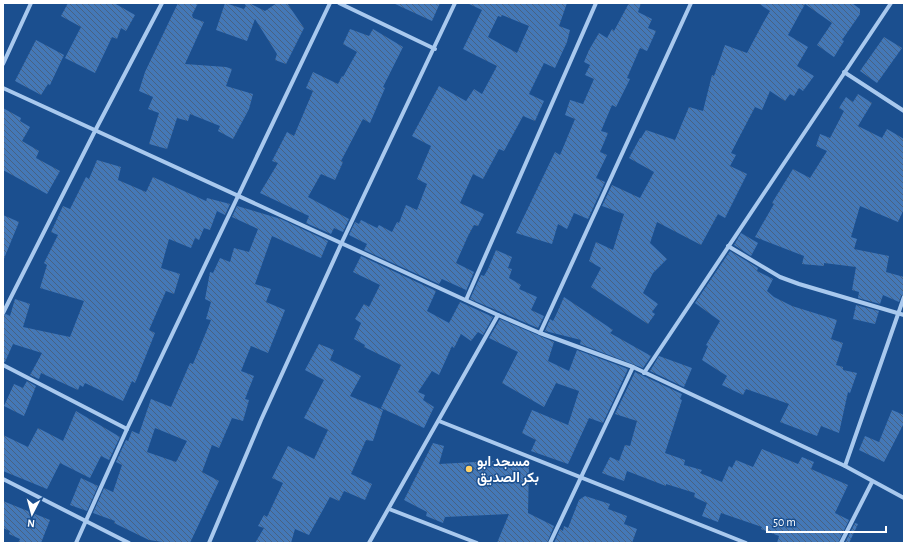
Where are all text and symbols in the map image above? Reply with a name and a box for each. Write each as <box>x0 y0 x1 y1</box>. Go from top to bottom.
place label: مسجد ابو بكر الصديق <box>477 455 539 486</box>
marker: مسجد ابو بكر الصديق <box>464 464 474 474</box>
north arrow <box>12 494 52 534</box>
scale bar <box>767 508 886 534</box>
text: 50 m <box>773 516 796 528</box>
text: N <box>27 518 35 529</box>

